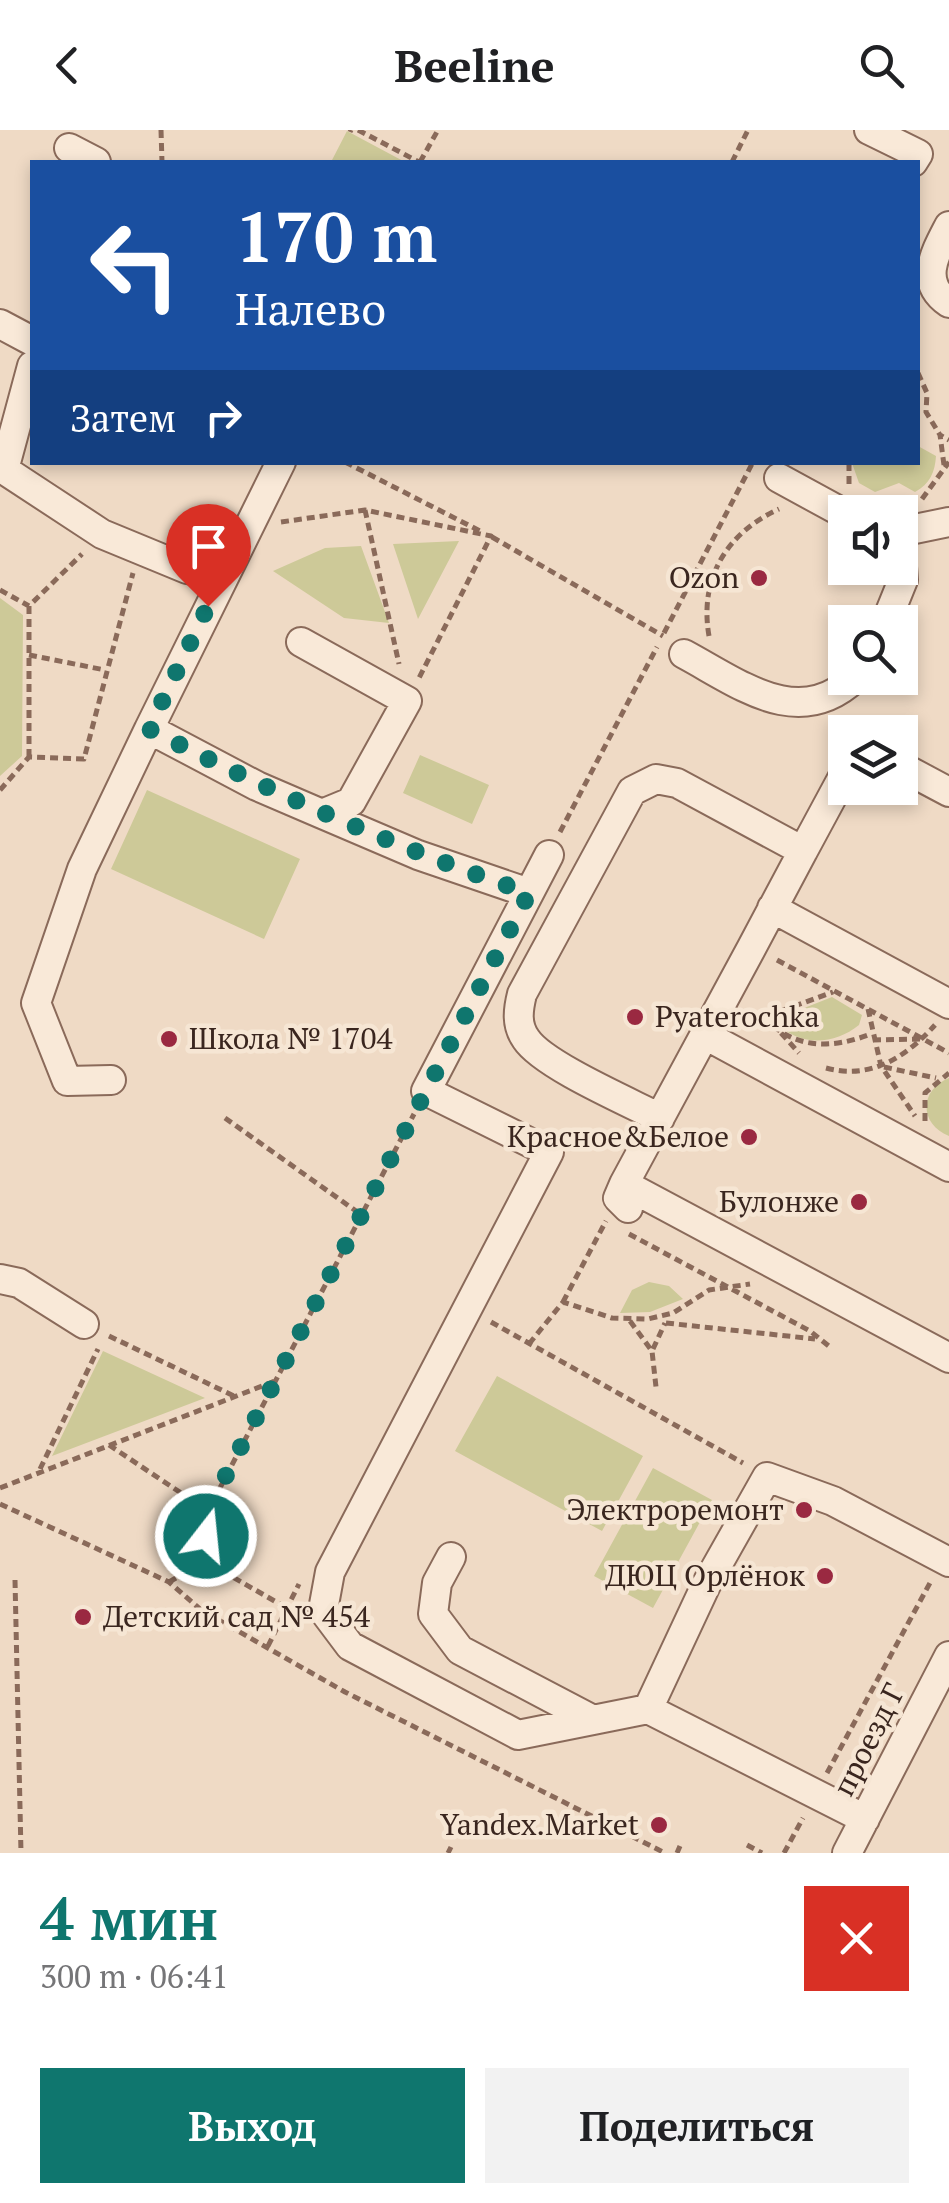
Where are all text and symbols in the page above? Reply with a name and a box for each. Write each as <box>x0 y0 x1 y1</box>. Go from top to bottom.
text: Beeline <box>394 35 555 95</box>
icon: back <box>40 38 95 93</box>
icon: search <box>854 38 909 93</box>
text: 170 m <box>235 189 437 282</box>
icon: left <box>70 200 200 330</box>
text: Налево <box>235 278 386 338</box>
icon: right <box>196 390 251 445</box>
text: Затем <box>70 393 176 443</box>
map controls <box>828 495 918 805</box>
button: sound <box>828 495 918 585</box>
pin <box>166 504 251 607</box>
icon: arrive <box>181 519 236 574</box>
place label: Ozon <box>669 557 739 597</box>
marker: Ozon <box>748 567 770 589</box>
button: search <box>828 605 918 695</box>
button: layers <box>828 715 918 805</box>
place label: Pyaterochka <box>655 996 820 1036</box>
marker: Pyaterochka <box>624 1006 646 1028</box>
place label: Школа № 1704 <box>189 1018 392 1058</box>
marker: Школа № 1704 <box>158 1028 180 1050</box>
place label: Красное&Белое <box>507 1116 729 1156</box>
marker: Красное&Белое <box>738 1126 760 1148</box>
place label: Булонже <box>719 1181 839 1221</box>
marker: Булонже <box>848 1191 870 1213</box>
position arrow <box>154 1484 258 1588</box>
place label: Электроремонт <box>567 1489 784 1529</box>
marker: Электроремонт <box>793 1499 815 1521</box>
place label: ДЮЦ Орлёнок <box>605 1555 806 1595</box>
marker: ДЮЦ Орлёнок <box>814 1565 836 1587</box>
place label: Детский сад № 454 <box>103 1596 370 1636</box>
marker: Детский сад № 454 <box>72 1606 94 1628</box>
street label: проезд Г <box>823 1677 913 1802</box>
place label: Yandex.Market <box>440 1804 639 1844</box>
marker: Yandex.Market <box>648 1814 670 1836</box>
text: 4 мин <box>40 1878 218 1957</box>
button: close <box>804 1886 909 1991</box>
text: 300 m · 06:41 <box>40 1955 228 1997</box>
button: Выход <box>40 2068 465 2183</box>
button: Поделиться <box>485 2068 909 2183</box>

